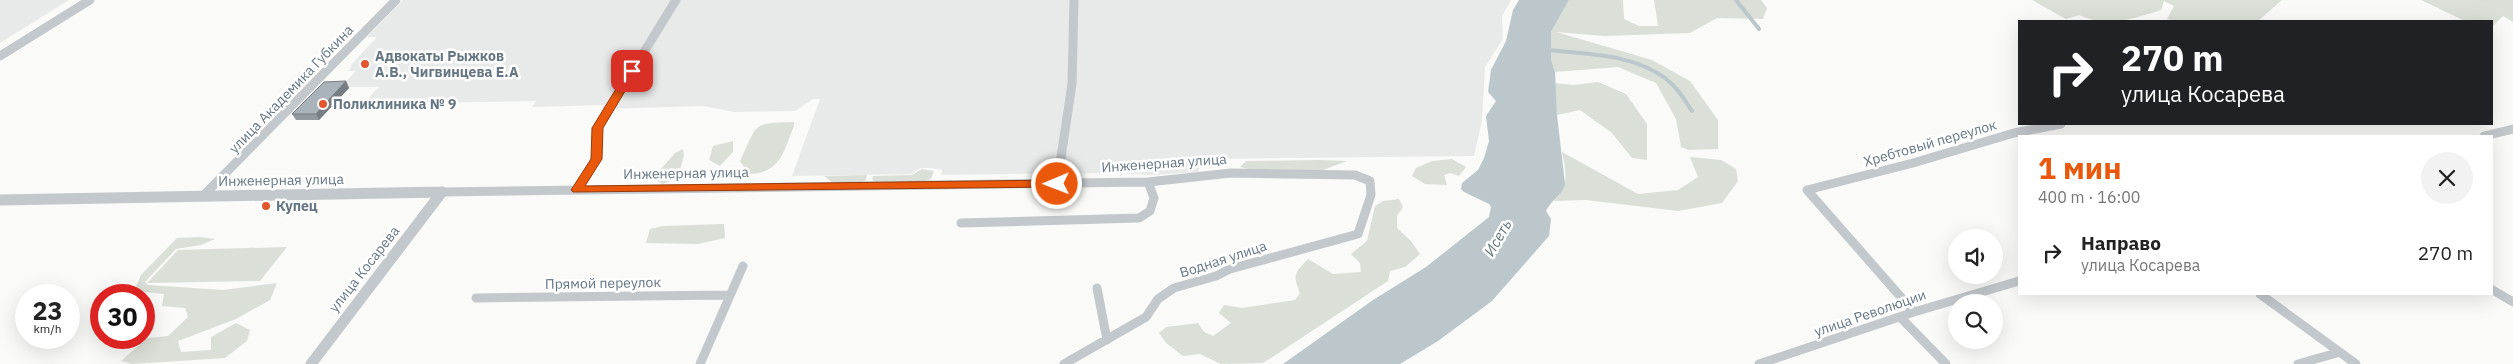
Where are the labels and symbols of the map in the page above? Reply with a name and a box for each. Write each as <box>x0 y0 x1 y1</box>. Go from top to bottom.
street label: улица Академика Губкина <box>225 21 357 157</box>
place label: Адвокаты Рыжков А.В., Чигвинцева Е.А <box>375 47 519 81</box>
pin <box>611 50 653 92</box>
marker: Адвокаты Рыжков А.В., Чигвинцева Е.А <box>359 58 371 70</box>
place label: Поликлиника № 9 <box>333 95 456 113</box>
marker: Поликлиника № 9 <box>317 98 329 110</box>
street label: Хребтовый переулок <box>1861 115 1999 171</box>
street label: Инженерная улица <box>1101 150 1228 176</box>
position arrow <box>1030 157 1082 209</box>
street label: Инженерная улица <box>623 163 750 183</box>
street label: Инженерная улица <box>218 170 345 190</box>
place label: Купец <box>276 197 318 215</box>
marker: Купец <box>260 200 272 212</box>
water label: Исеть <box>1480 216 1516 259</box>
street label: улица Косарева <box>325 222 404 316</box>
street label: Водная улица <box>1177 236 1269 282</box>
street label: Прямой переулок <box>545 273 661 293</box>
speed limit sign: 30 <box>90 284 155 349</box>
street label: улица Революции <box>1812 285 1928 341</box>

